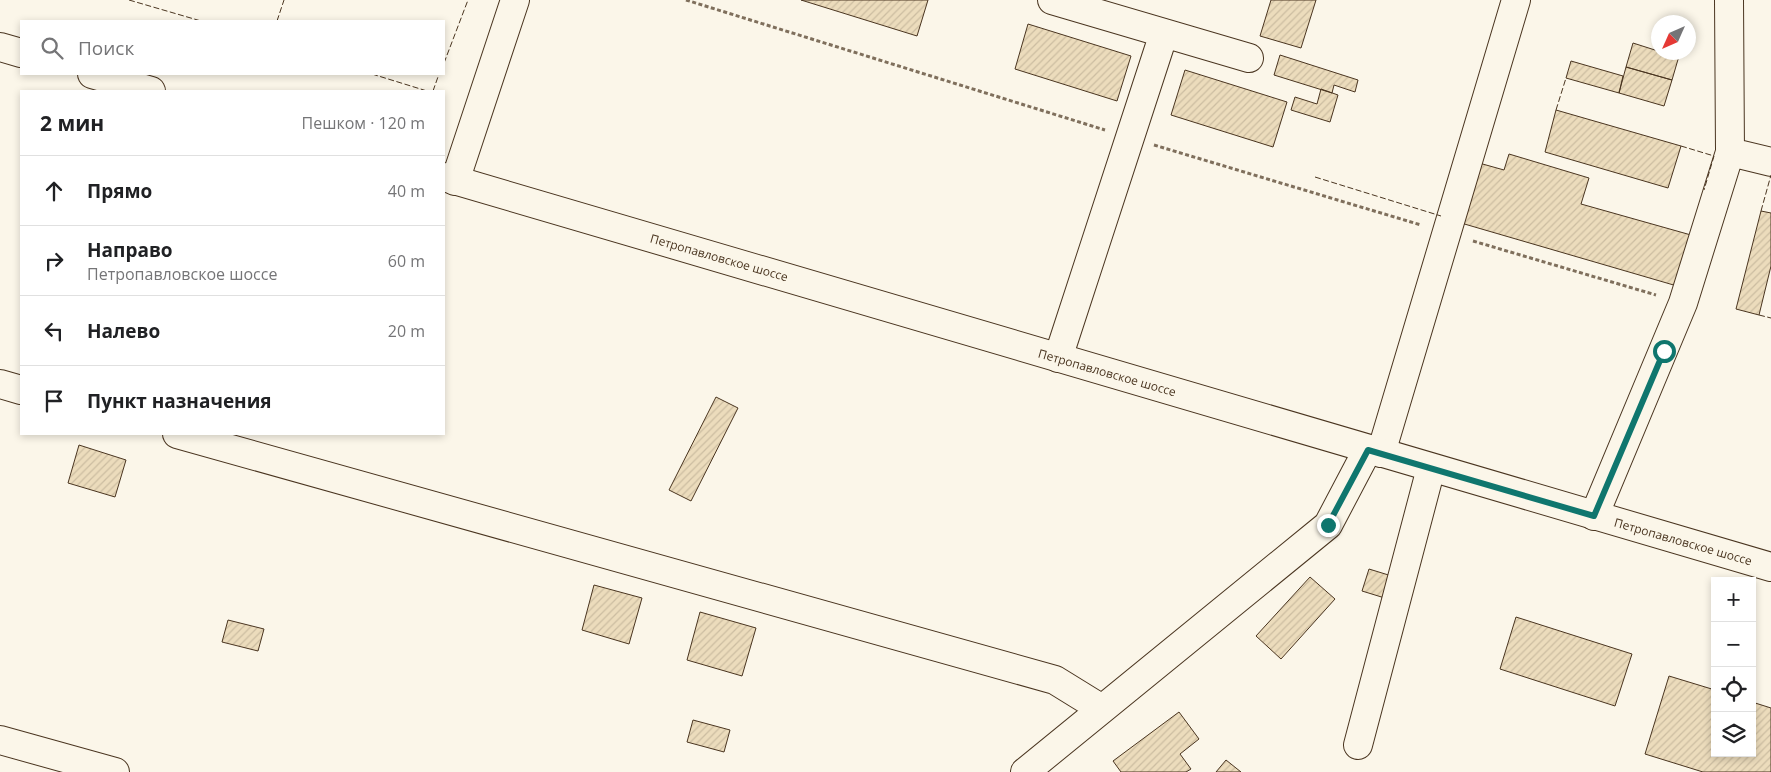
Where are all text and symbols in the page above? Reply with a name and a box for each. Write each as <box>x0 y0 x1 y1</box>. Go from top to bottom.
north arrow <box>1651 15 1696 60</box>
search box <box>20 20 445 75</box>
icon: search <box>38 34 66 62</box>
text: Поиск <box>78 35 134 61</box>
text: 2 мин <box>40 109 104 137</box>
text: Пешком · 120 m <box>302 112 425 134</box>
icon: ahead <box>40 177 68 205</box>
text: Прямо <box>87 178 152 204</box>
text: 40 m <box>388 180 425 202</box>
street label: Петропавловское шоссе <box>648 230 790 285</box>
text: Направо <box>87 237 173 263</box>
icon: right <box>40 247 68 275</box>
text: 60 m <box>388 250 425 272</box>
text: Петропавловское шоссе <box>87 263 277 285</box>
icon: left <box>40 317 68 345</box>
text: Налево <box>87 318 160 344</box>
text: 20 m <box>388 320 425 342</box>
route start <box>1653 340 1676 363</box>
street label: Петропавловское шоссе <box>1036 345 1178 400</box>
icon: arrive <box>40 387 68 415</box>
text: Пункт назначения <box>87 388 272 414</box>
route end <box>1317 514 1340 537</box>
street label: Петропавловское шоссе <box>1612 514 1754 569</box>
map controls <box>1711 577 1756 757</box>
button: + <box>1711 577 1756 622</box>
button: − <box>1711 622 1756 667</box>
button: locate <box>1711 667 1756 712</box>
button: layers <box>1711 712 1756 757</box>

